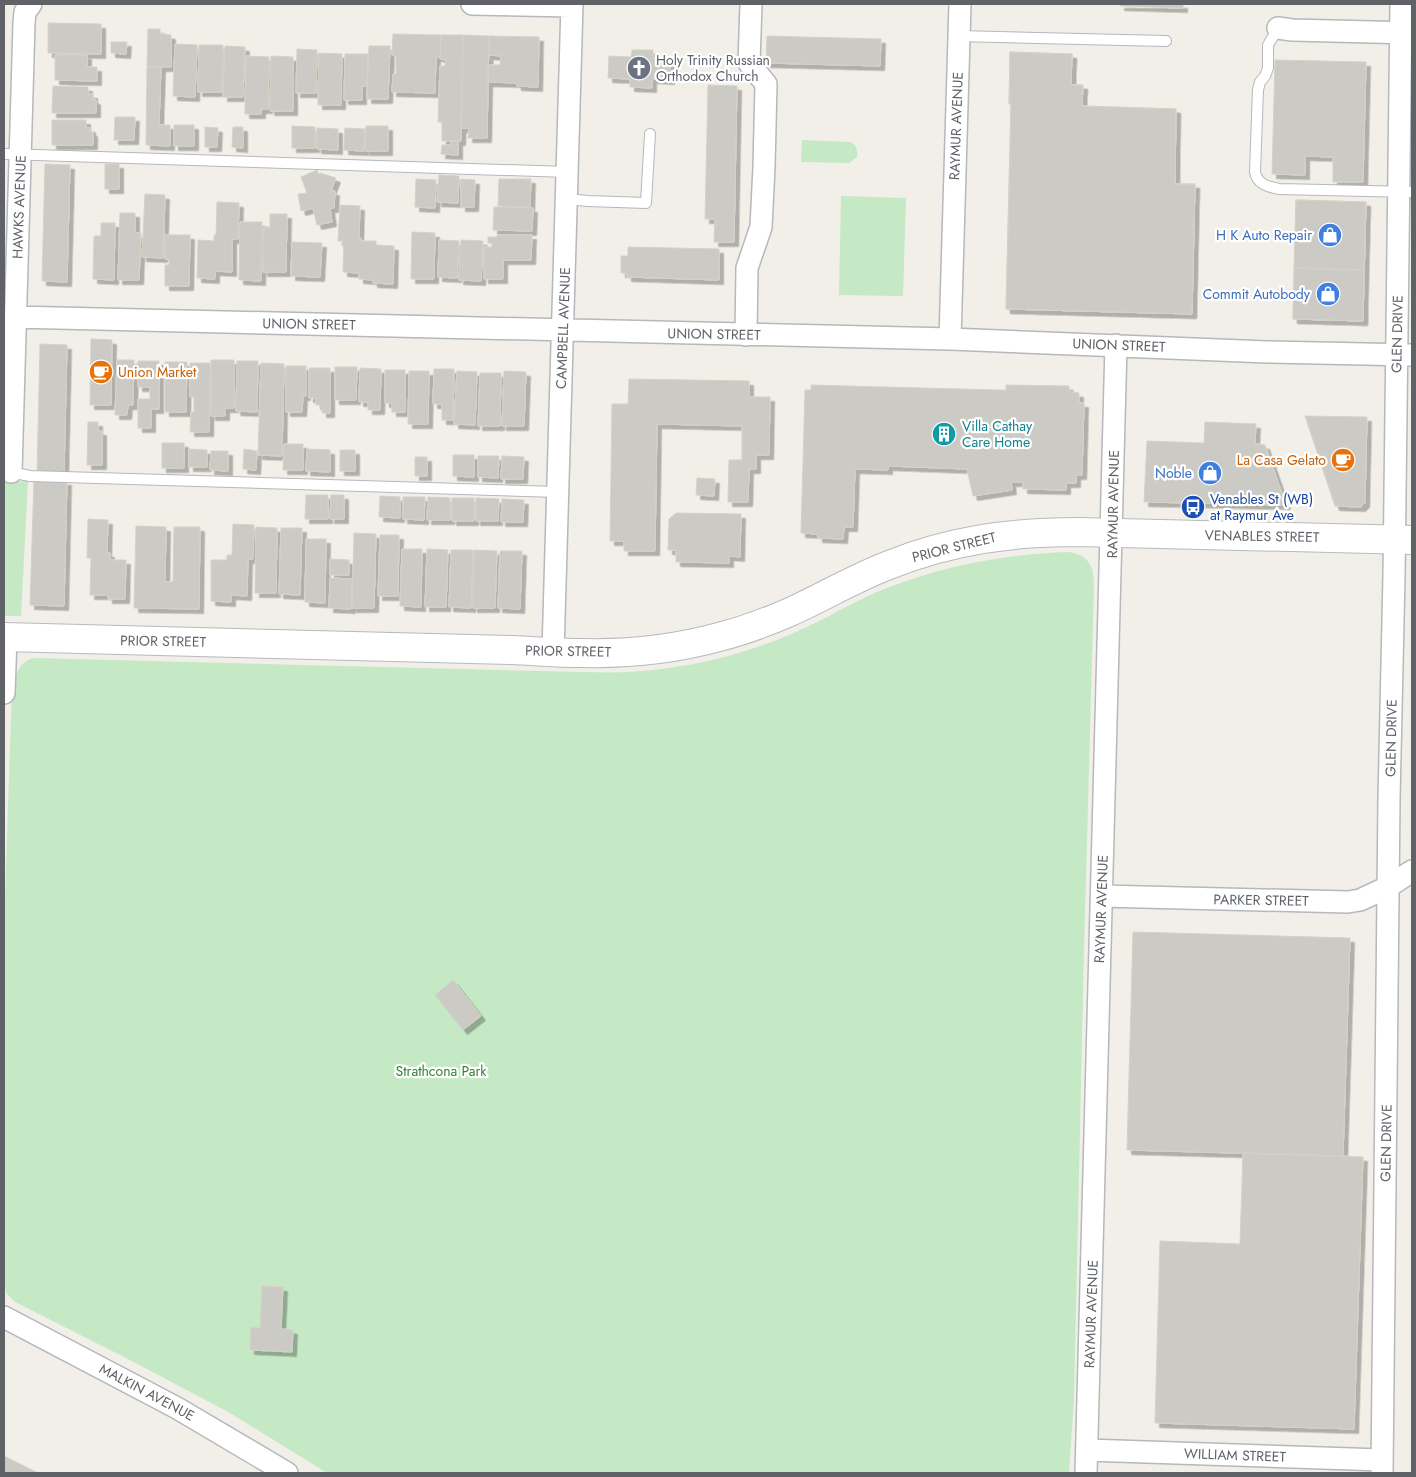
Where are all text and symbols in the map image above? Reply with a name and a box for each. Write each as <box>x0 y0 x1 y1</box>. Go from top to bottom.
place label: Holy Trinity Russian Orthodox Church <box>656 50 770 86</box>
church icon: Holy Trinity Russian Orthodox Church <box>626 55 652 81</box>
street label: RAYMUR AVENUE <box>944 72 968 180</box>
street label: HAWKS AVENUE <box>7 155 31 259</box>
shop icon: H K Auto Repair <box>1317 222 1343 248</box>
place label: H K Auto Repair <box>1216 225 1312 245</box>
street label: CAMPBELL AVENUE <box>551 267 575 389</box>
shop icon: Commit Autobody <box>1315 281 1341 307</box>
place label: Commit Autobody <box>1203 284 1311 304</box>
street label: GLEN DRIVE <box>1386 295 1408 373</box>
street label: UNION STREET <box>262 313 356 335</box>
street label: UNION STREET <box>667 323 761 345</box>
street label: UNION STREET <box>1072 333 1166 357</box>
cafe icon: Union Market <box>88 359 114 385</box>
place label: Union Market <box>118 362 197 382</box>
place label: Villa Cathay Care Home <box>962 416 1033 452</box>
building icon: Villa Cathay Care Home <box>931 421 957 447</box>
cafe icon: La Casa Gelato <box>1330 447 1356 473</box>
street label: RAYMUR AVENUE <box>1102 450 1124 558</box>
place label: La Casa Gelato <box>1237 450 1326 470</box>
shop icon: Noble <box>1197 460 1223 486</box>
place label: Noble <box>1155 463 1192 483</box>
place label: Venables St (WB) at Raymur Ave <box>1210 489 1313 525</box>
bus stop icon: Venables St (WB) at Raymur Ave <box>1180 494 1206 520</box>
street label: VENABLES STREET <box>1205 525 1320 547</box>
street label: PRIOR STREET <box>910 527 999 567</box>
street label: PRIOR STREET <box>120 630 207 652</box>
street label: PRIOR STREET <box>525 640 612 662</box>
street label: GLEN DRIVE <box>1380 699 1402 777</box>
street label: RAYMUR AVENUE <box>1089 855 1113 963</box>
street label: PARKER STREET <box>1213 889 1309 911</box>
park label: Strathcona Park <box>396 1061 487 1081</box>
street label: GLEN DRIVE <box>1375 1104 1397 1182</box>
street label: RAYMUR AVENUE <box>1079 1260 1103 1368</box>
street label: MALKIN AVENUE <box>96 1358 198 1426</box>
street label: WILLIAM STREET <box>1184 1443 1287 1467</box>

